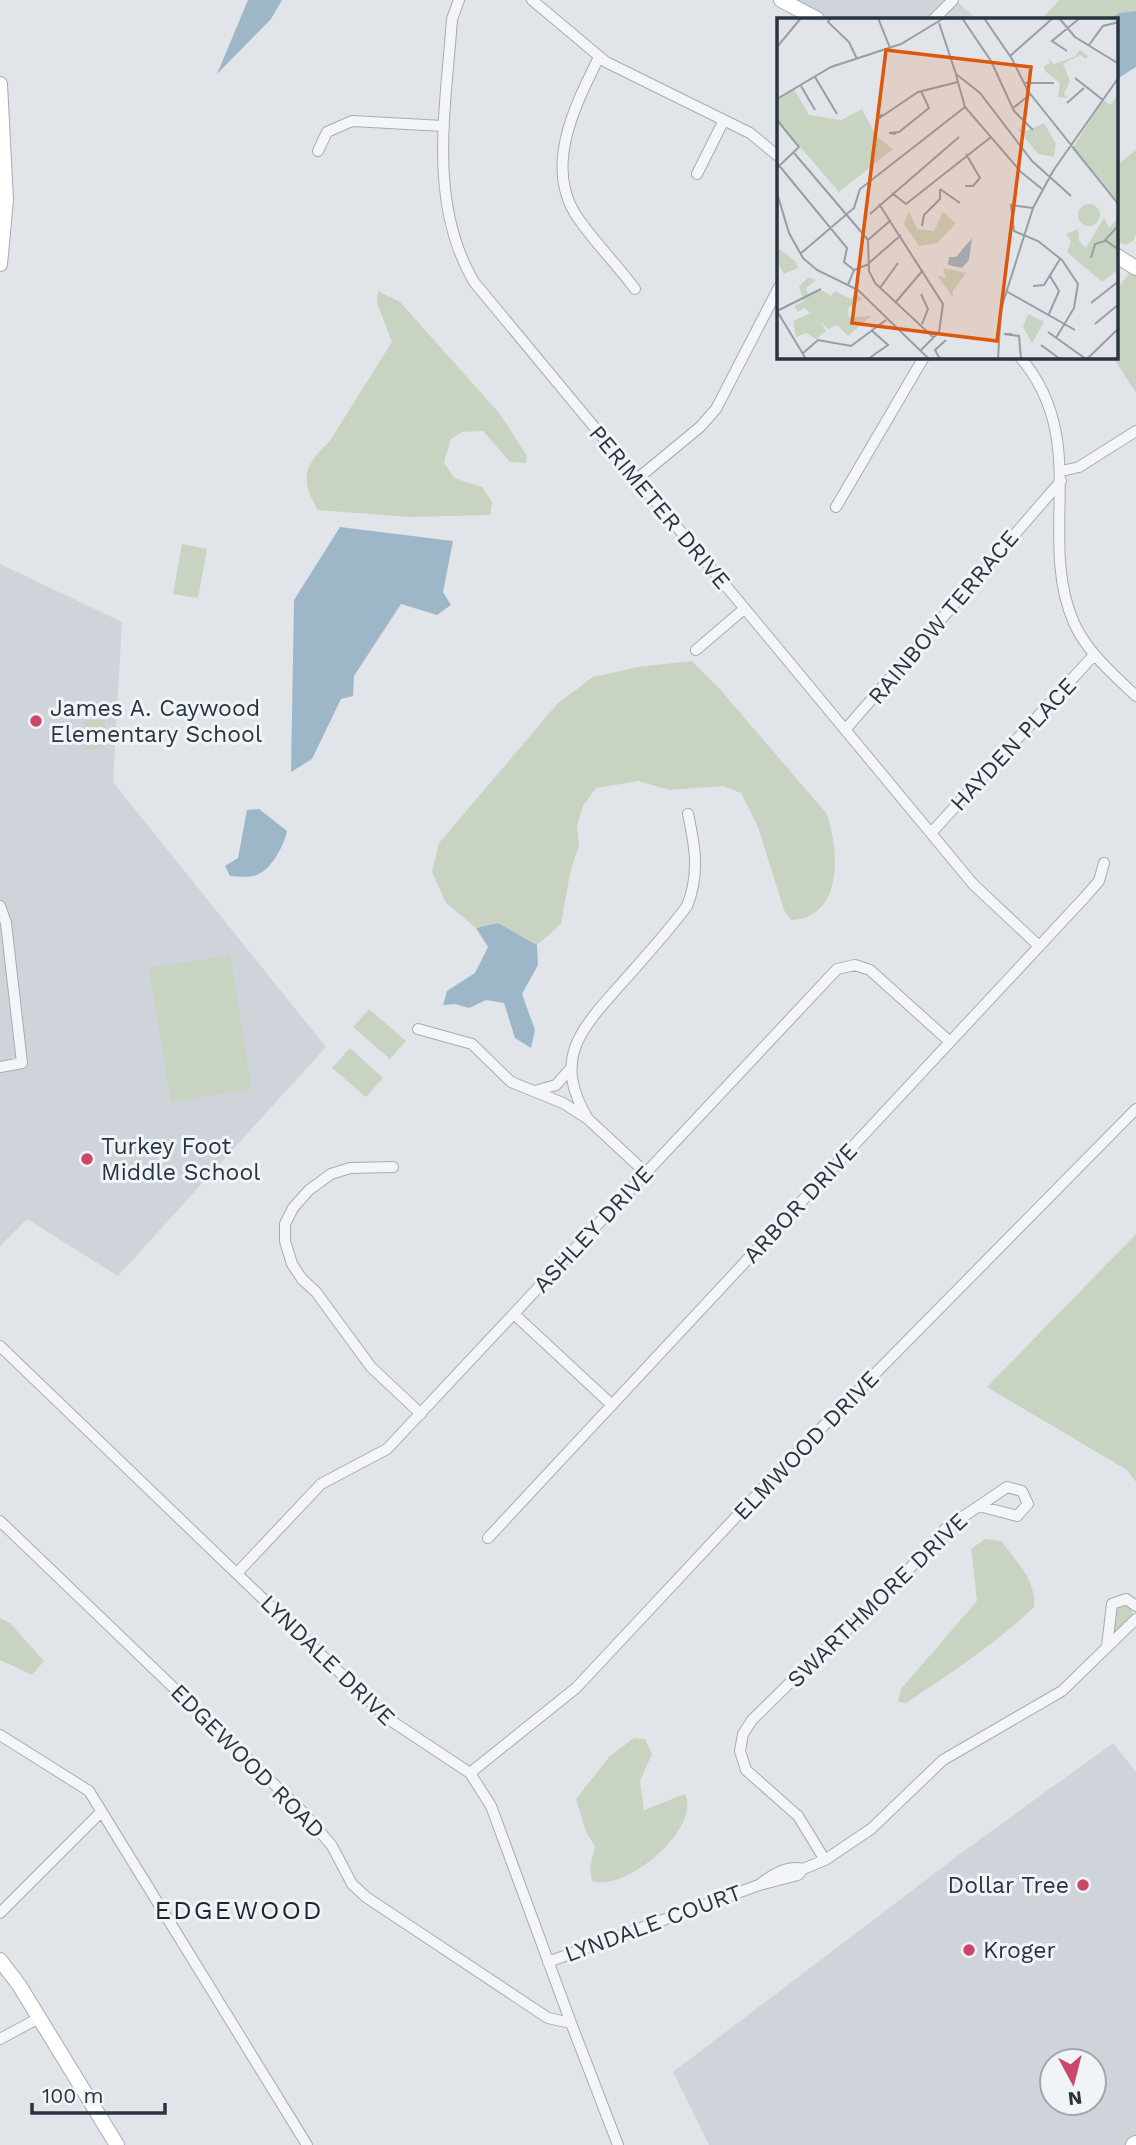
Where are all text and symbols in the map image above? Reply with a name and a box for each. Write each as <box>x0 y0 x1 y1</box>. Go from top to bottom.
inset map <box>777 18 1118 359</box>
street label: PERIMETER DRIVE <box>583 420 736 595</box>
street label: RAINBOW TERRACE <box>863 525 1024 710</box>
street label: HAYDEN PLACE <box>945 672 1082 817</box>
place label: James A. Caywood Elementary School <box>50 695 262 748</box>
marker: James A. Caywood Elementary School <box>28 713 44 729</box>
place label: Turkey Foot Middle School <box>101 1133 260 1186</box>
street label: ARBOR DRIVE <box>738 1138 863 1269</box>
marker: Turkey Foot Middle School <box>79 1151 95 1167</box>
street label: ASHLEY DRIVE <box>528 1160 659 1298</box>
street label: ELMWOOD DRIVE <box>728 1365 885 1526</box>
street label: SWARTHMORE DRIVE <box>782 1507 973 1693</box>
street label: LYNDALE DRIVE <box>255 1589 401 1731</box>
street label: EDGEWOOD ROAD <box>165 1679 330 1844</box>
place label: Dollar Tree <box>948 1872 1069 1899</box>
marker: Dollar Tree <box>1075 1877 1091 1893</box>
street label: LYNDALE COURT <box>561 1879 745 1968</box>
district label: EDGEWOOD <box>154 1895 324 1925</box>
place label: Kroger <box>983 1937 1056 1964</box>
marker: Kroger <box>961 1942 977 1958</box>
north arrow <box>1038 2047 1108 2117</box>
scale bar <box>32 2072 164 2116</box>
text: 100 m <box>42 2083 104 2108</box>
text: N <box>1067 2086 1083 2111</box>

